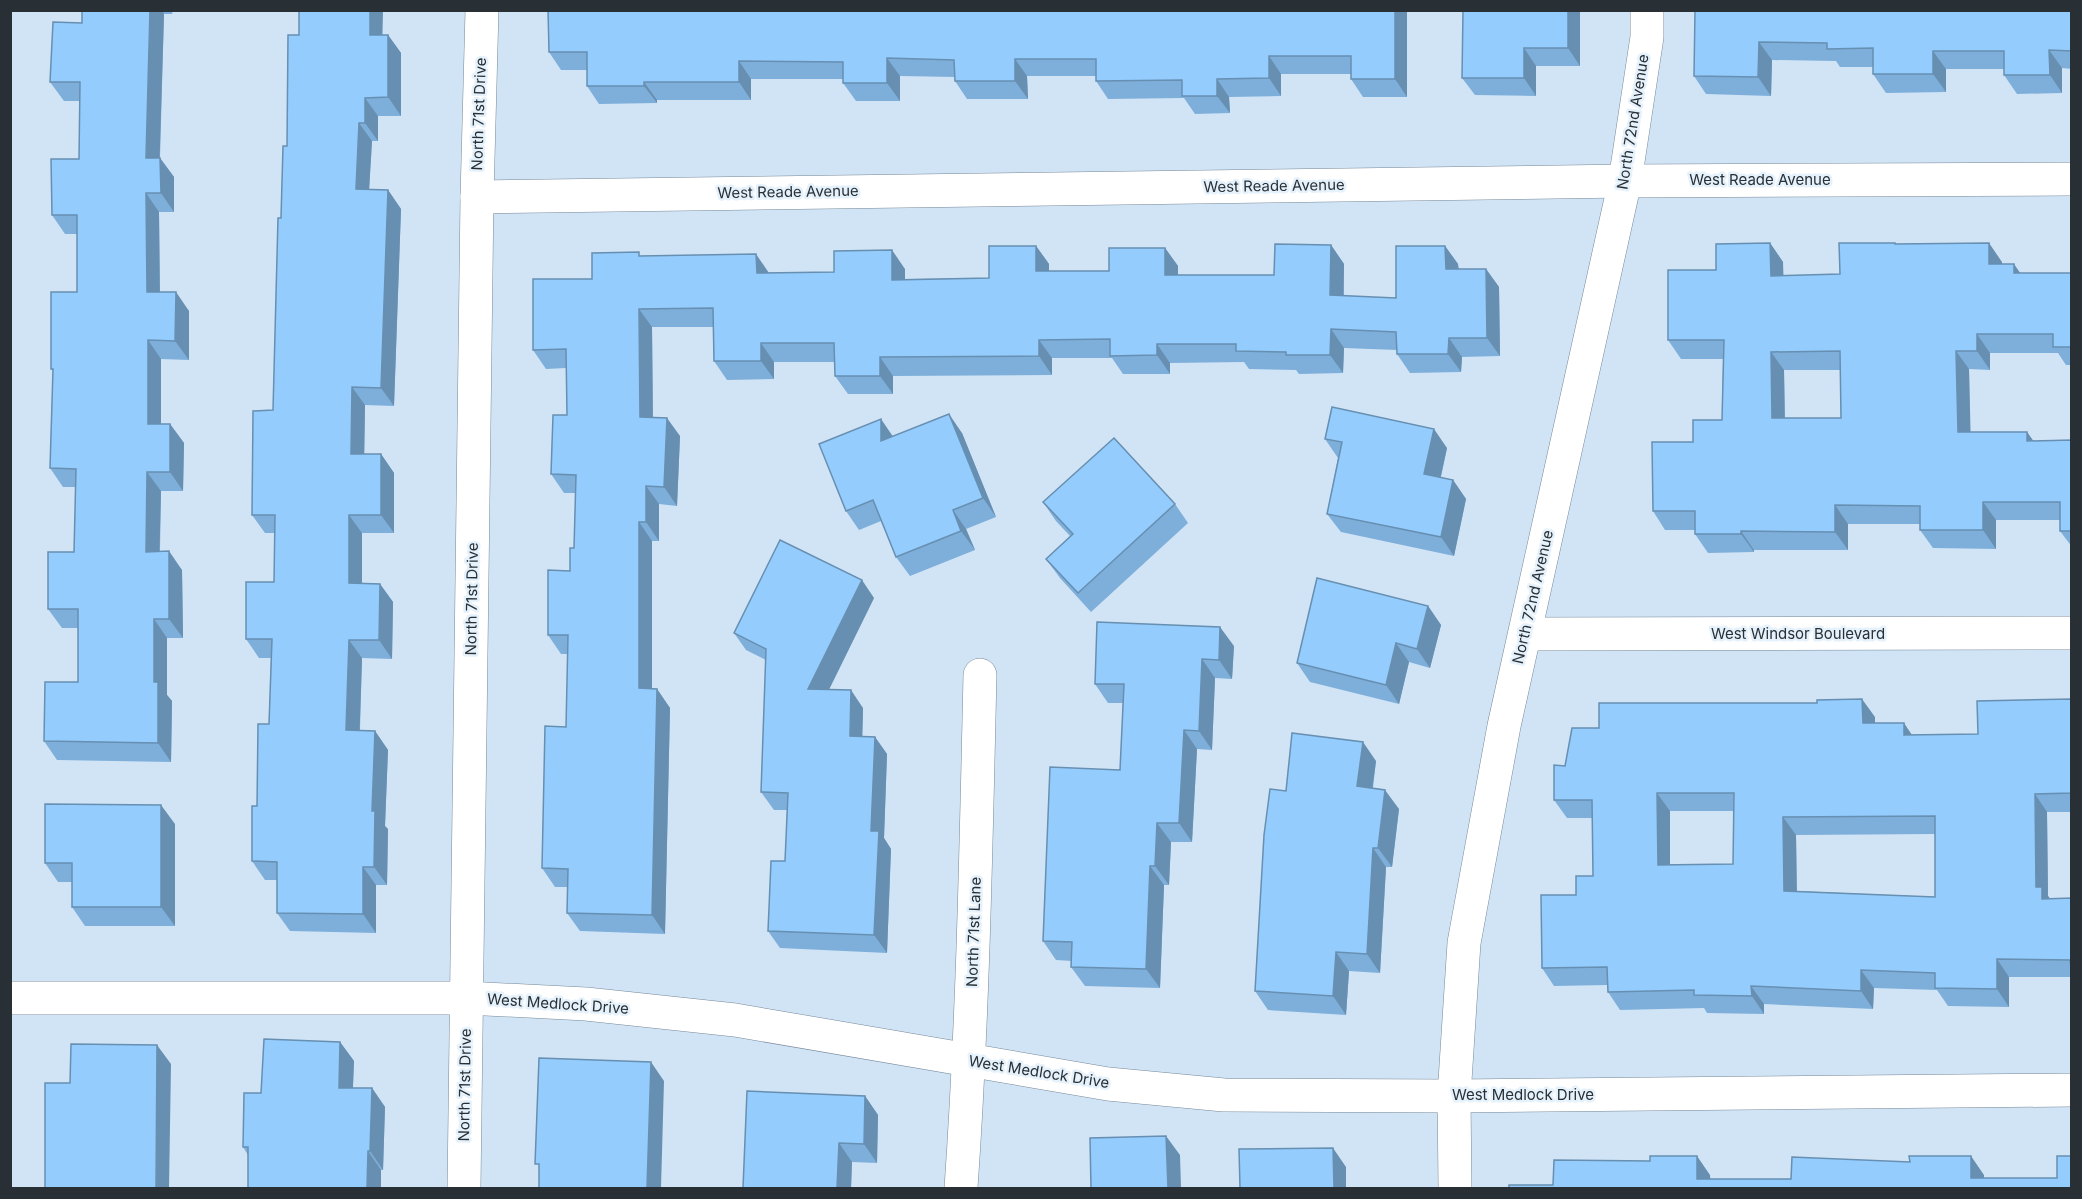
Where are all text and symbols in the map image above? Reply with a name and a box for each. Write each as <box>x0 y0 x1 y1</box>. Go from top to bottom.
street label: North 72nd Avenue <box>1612 53 1653 191</box>
street label: North 71st Drive <box>467 57 490 171</box>
street label: West Reade Avenue <box>1689 170 1831 189</box>
street label: West Reade Avenue <box>1203 175 1345 196</box>
street label: West Reade Avenue <box>717 181 859 202</box>
street label: North 72nd Avenue <box>1508 528 1557 666</box>
street label: North 71st Drive <box>461 542 482 656</box>
street label: West Windsor Boulevard <box>1711 624 1885 643</box>
street label: North 71st Lane <box>962 877 985 987</box>
street label: West Medlock Drive <box>486 989 630 1018</box>
street label: North 71st Drive <box>454 1028 475 1142</box>
street label: West Medlock Drive <box>967 1051 1111 1092</box>
street label: West Medlock Drive <box>1452 1085 1594 1104</box>

